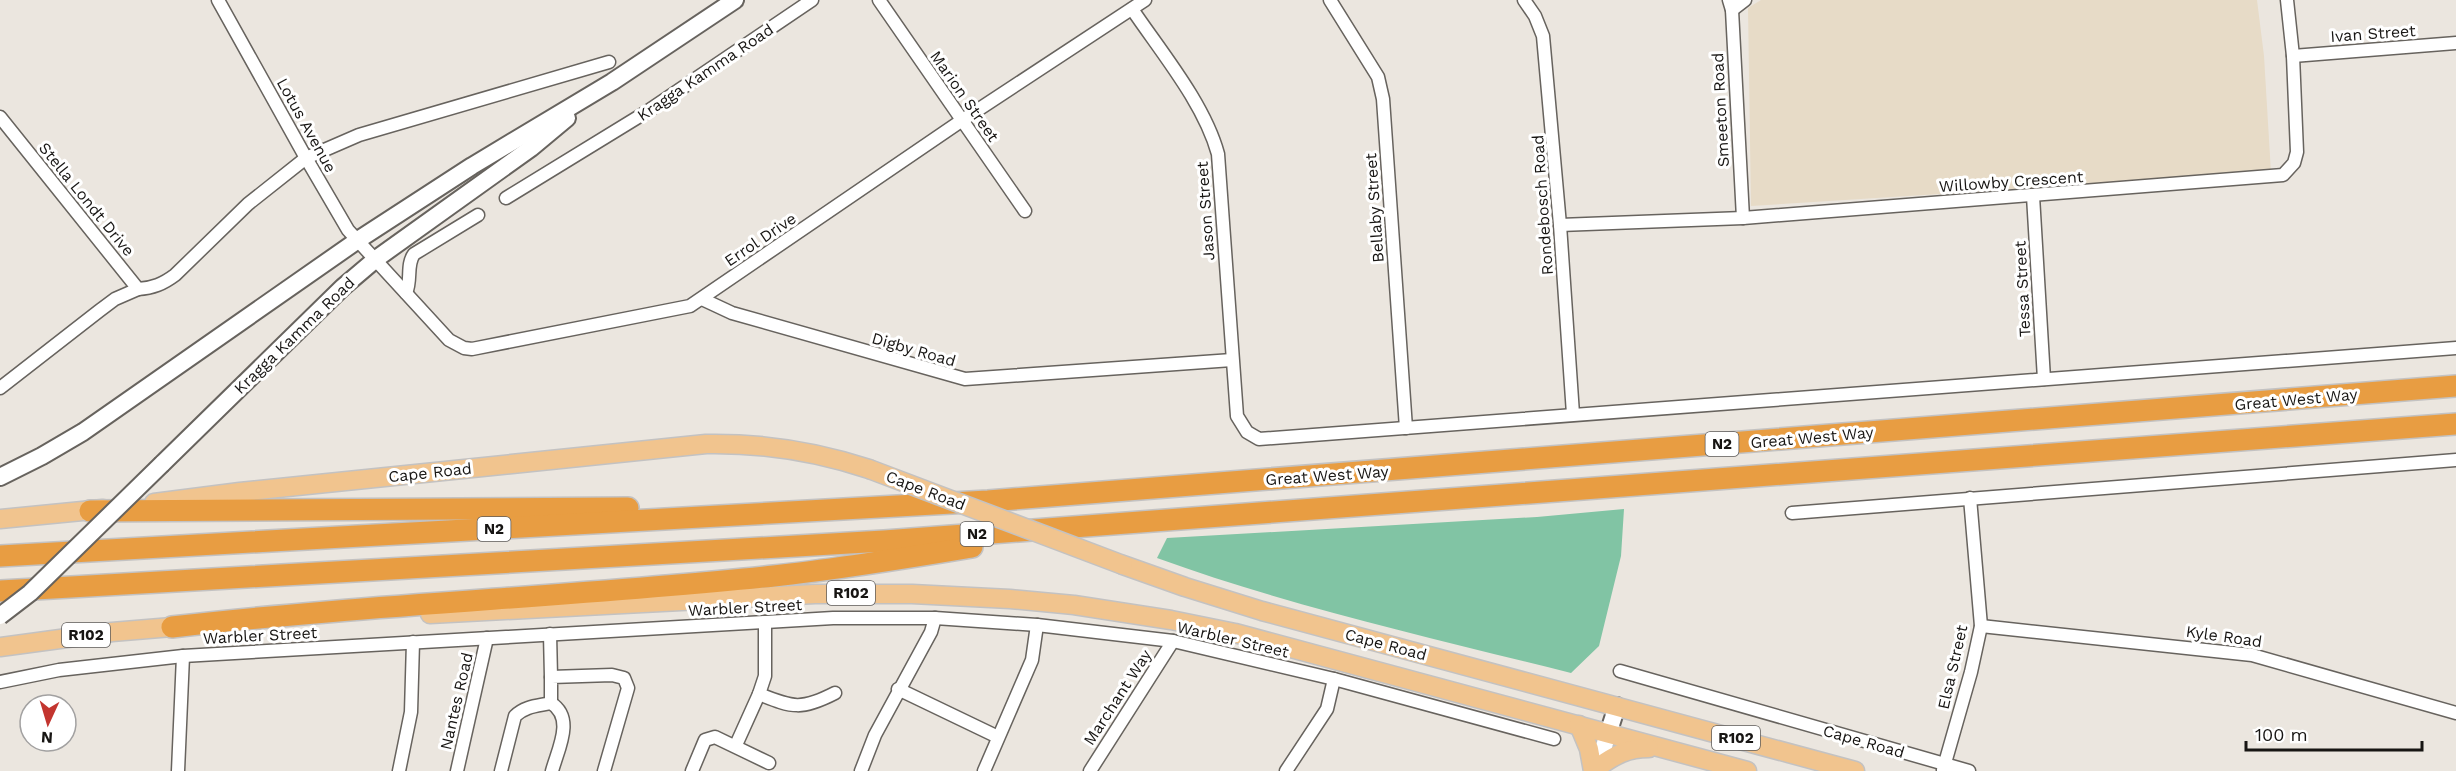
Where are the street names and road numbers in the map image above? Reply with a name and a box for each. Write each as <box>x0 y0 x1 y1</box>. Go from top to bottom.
street label: Kragga Kamma Road <box>634 20 777 125</box>
street label: Ivan Street <box>2330 21 2417 46</box>
street label: Marion Street <box>926 47 1003 146</box>
street label: Smeeton Road <box>1708 52 1733 168</box>
street label: Lotus Avenue <box>273 75 340 176</box>
street label: Rondebosch Road <box>1528 134 1557 276</box>
street label: Stella Londt Drive <box>35 139 138 260</box>
street label: Bellaby Street <box>1361 152 1388 263</box>
street label: Jason Street <box>1193 160 1218 261</box>
street label: Willowby Crescent <box>1938 167 2084 196</box>
street label: Errol Drive <box>721 209 800 270</box>
street label: Tessa Street <box>2010 240 2035 338</box>
street label: Kragga Kamma Road <box>230 273 359 398</box>
street label: Digby Road <box>870 328 958 371</box>
street label: Great West Way <box>2234 385 2359 414</box>
street label: Great West Way <box>1750 423 1875 452</box>
road number: N2 <box>1706 432 1738 456</box>
street label: Cape Road <box>387 459 473 486</box>
street label: Great West Way <box>1265 462 1390 489</box>
street label: Cape Road <box>883 467 968 514</box>
road number: N2 <box>478 517 510 541</box>
road number: N2 <box>960 522 994 546</box>
road number: R102 <box>827 581 875 605</box>
street label: Warbler Street <box>687 595 803 620</box>
street label: Warbler Street <box>1175 617 1291 662</box>
street label: Kyle Road <box>2185 622 2263 651</box>
road number: R102 <box>62 623 110 647</box>
street label: Warbler Street <box>202 623 318 648</box>
street label: Elsa Street <box>1934 623 1971 711</box>
street label: Cape Road <box>1343 624 1429 665</box>
street label: Marchant Way <box>1080 645 1156 749</box>
street label: Nantes Road <box>436 651 477 752</box>
street label: Cape Road <box>1821 721 1907 762</box>
road number: R102 <box>1712 726 1760 750</box>

